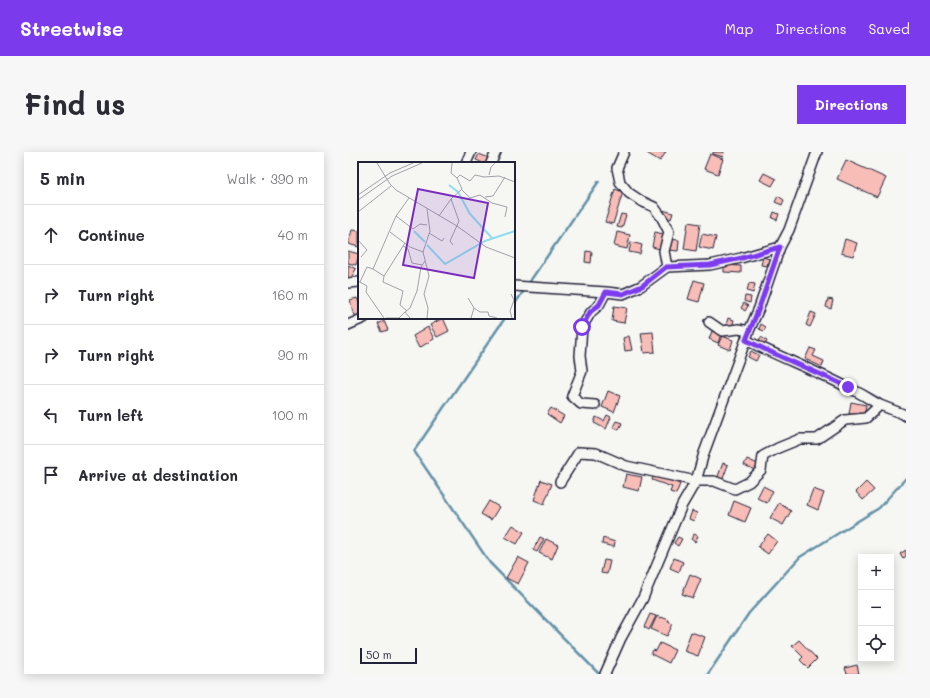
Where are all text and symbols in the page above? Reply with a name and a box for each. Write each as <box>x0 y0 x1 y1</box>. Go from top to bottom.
text: Streetwise <box>20 16 123 41</box>
text: Map <box>725 19 753 38</box>
text: Directions <box>775 19 846 38</box>
text: Saved <box>868 19 910 38</box>
button: Directions <box>797 85 906 124</box>
text: Find us <box>24 86 125 122</box>
inset map <box>358 162 515 319</box>
text: 5 min <box>40 167 85 189</box>
text: Walk · 390 m <box>226 170 308 187</box>
icon: ahead <box>40 224 62 246</box>
text: Continue <box>78 225 145 245</box>
text: 40 m <box>278 226 308 243</box>
icon: right <box>40 284 62 306</box>
text: Turn right <box>78 285 155 305</box>
text: 160 m <box>272 286 308 303</box>
route start <box>573 318 591 336</box>
icon: right <box>40 344 62 366</box>
text: Turn right <box>78 345 155 365</box>
text: 90 m <box>278 346 308 363</box>
route end <box>839 378 857 396</box>
icon: left <box>40 404 62 426</box>
text: Turn left <box>78 405 143 425</box>
text: 100 m <box>272 406 308 423</box>
icon: arrive <box>40 464 62 486</box>
text: Arrive at destination <box>78 465 238 485</box>
map controls <box>858 554 894 662</box>
button: + <box>858 554 894 590</box>
button: − <box>858 590 894 626</box>
button: locate <box>858 626 894 662</box>
scale bar <box>360 646 417 665</box>
text: 50 m <box>366 647 392 662</box>

